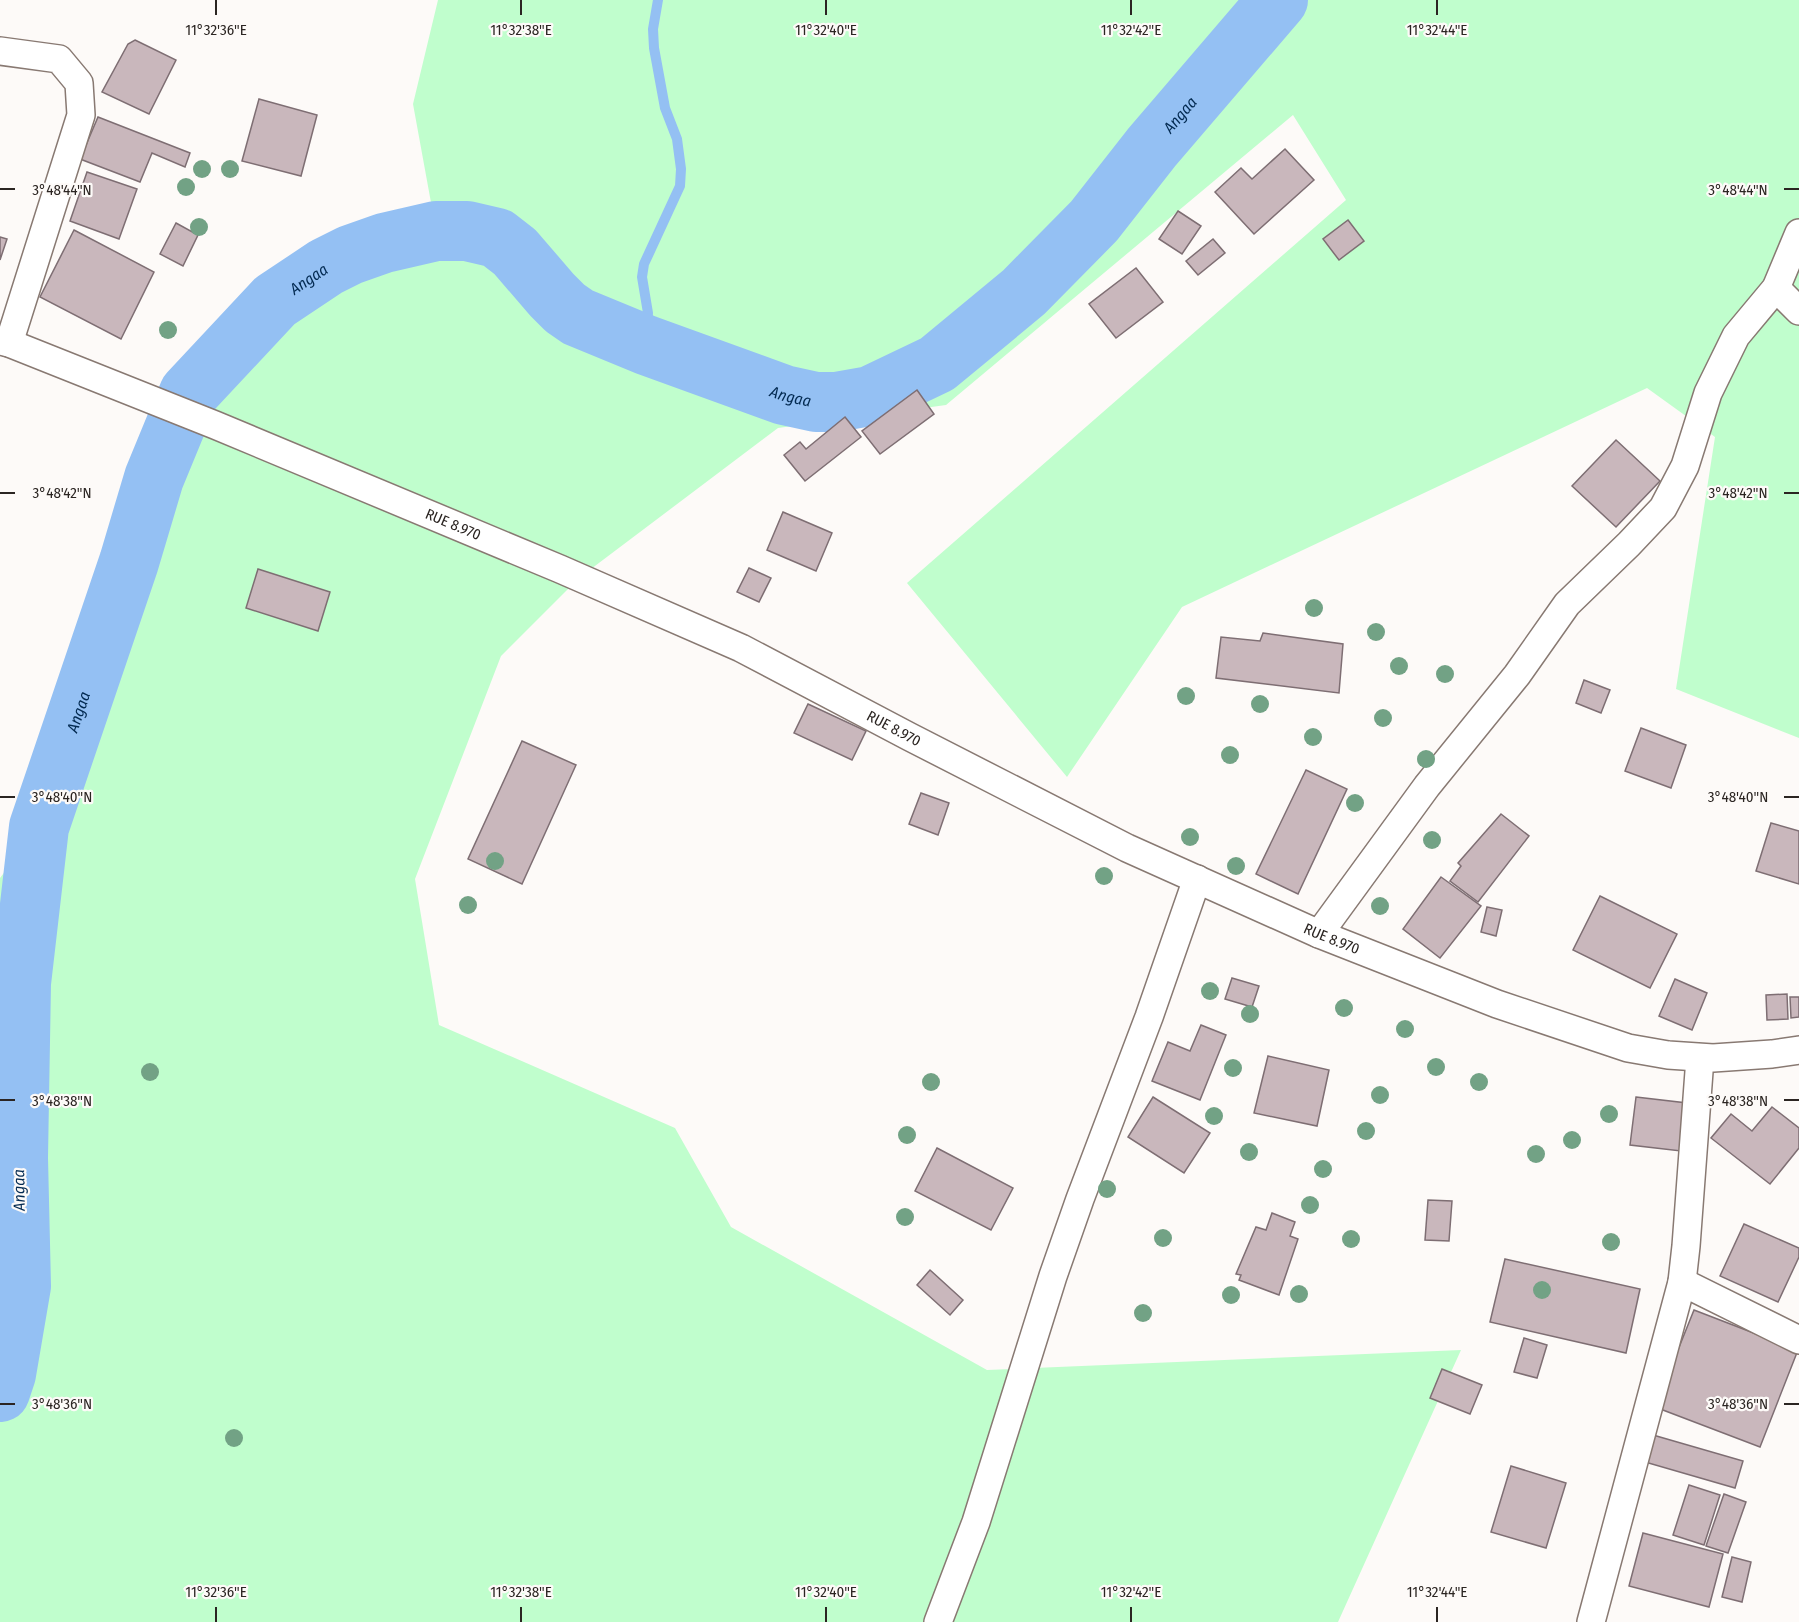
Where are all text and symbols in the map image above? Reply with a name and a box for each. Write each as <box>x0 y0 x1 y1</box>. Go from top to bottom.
text: 11°32'36"E <box>185 21 247 39</box>
text: 11°32'38"E <box>490 21 552 39</box>
text: 11°32'40"E <box>795 21 857 39</box>
text: 11°32'42"E <box>1101 21 1161 39</box>
text: 11°32'44"E <box>1407 21 1467 39</box>
water label: Angaa <box>1158 93 1201 137</box>
text: 3°48'44"N <box>32 181 92 199</box>
text: 3°48'44"N <box>1708 181 1768 199</box>
water label: Angaa <box>285 259 331 299</box>
water label: Angaa <box>767 381 813 410</box>
text: 3°48'42"N <box>32 484 92 502</box>
text: 3°48'42"N <box>1708 484 1768 502</box>
street label: RUE 8.970 <box>423 505 484 544</box>
water label: Angaa <box>62 689 94 736</box>
street label: RUE 8.970 <box>864 707 924 750</box>
text: 3°48'40"N <box>32 788 92 806</box>
text: 3°48'40"N <box>1708 788 1768 806</box>
street label: RUE 8.970 <box>1301 919 1362 958</box>
text: 3°48'38"N <box>32 1092 92 1110</box>
text: 3°48'38"N <box>1708 1092 1768 1110</box>
water label: Angaa <box>9 1169 29 1212</box>
text: 3°48'36"N <box>32 1395 92 1413</box>
text: 3°48'36"N <box>1708 1395 1768 1413</box>
text: 11°32'36"E <box>185 1583 247 1601</box>
text: 11°32'38"E <box>490 1583 552 1601</box>
text: 11°32'40"E <box>795 1583 857 1601</box>
text: 11°32'42"E <box>1101 1583 1161 1601</box>
text: 11°32'44"E <box>1407 1583 1467 1601</box>

